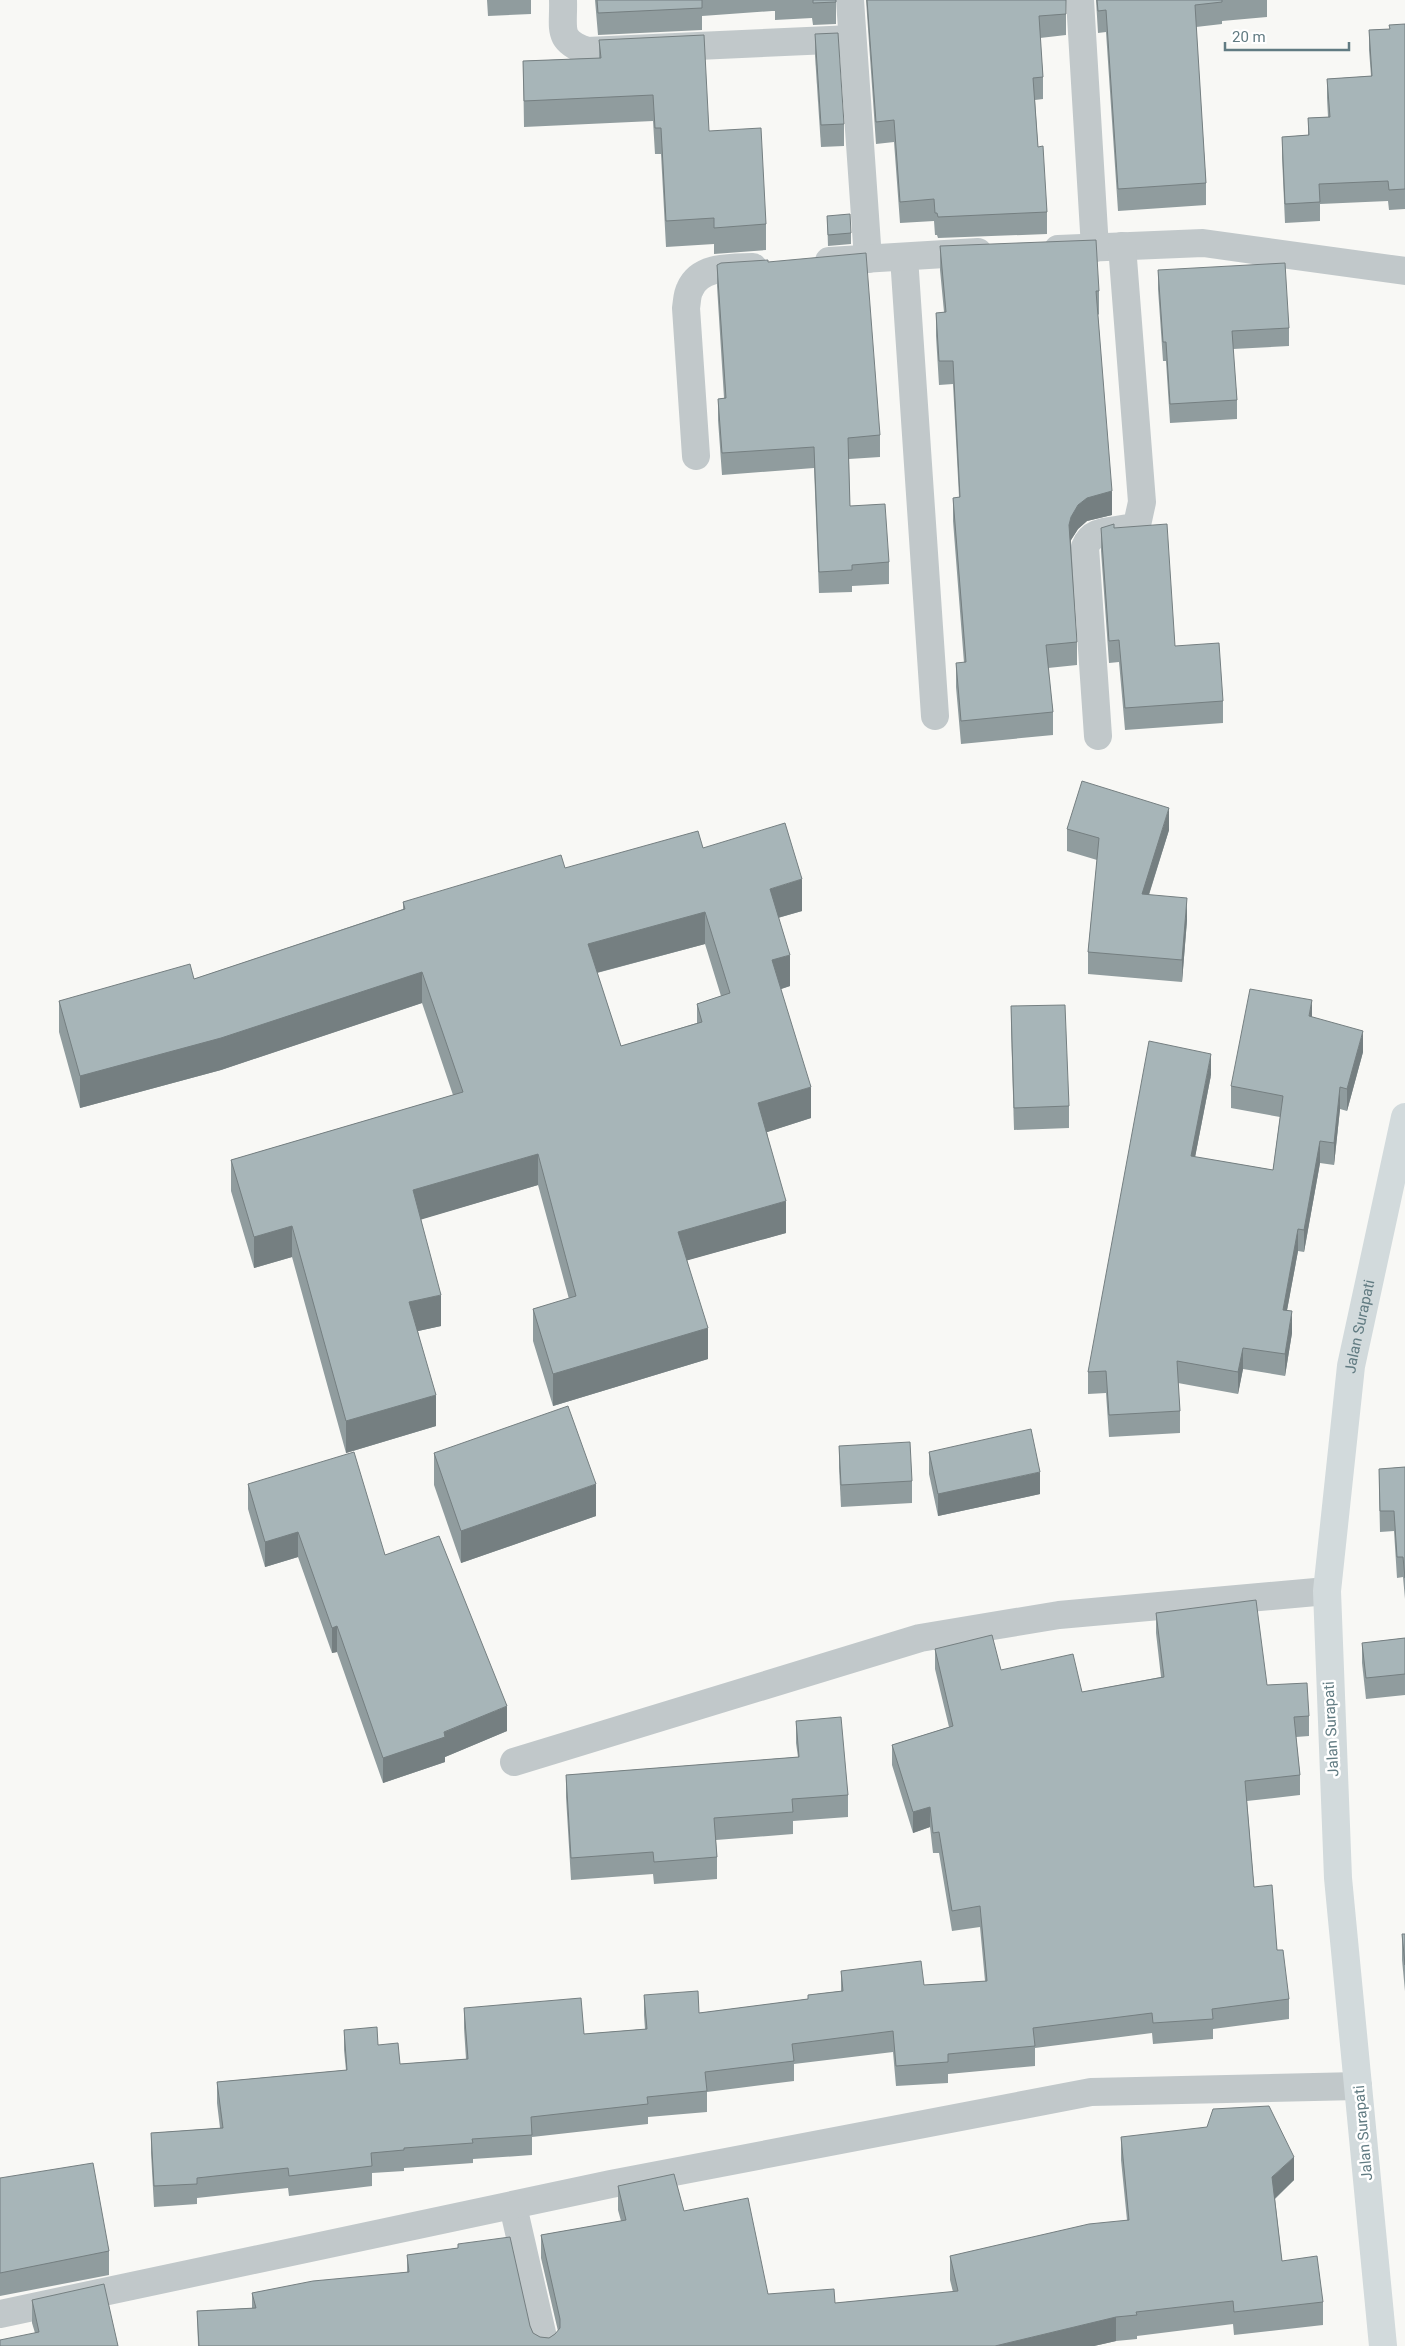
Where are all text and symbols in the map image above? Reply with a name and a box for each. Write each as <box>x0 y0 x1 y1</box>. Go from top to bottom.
scale bar <box>1225 20 1349 52</box>
text: 20 m <box>1232 28 1266 46</box>
street label: Jalan Surapati <box>1341 1278 1378 1374</box>
street label: Jalan Surapati <box>1320 1681 1342 1777</box>
street label: Jalan Surapati <box>1350 2085 1376 2181</box>

